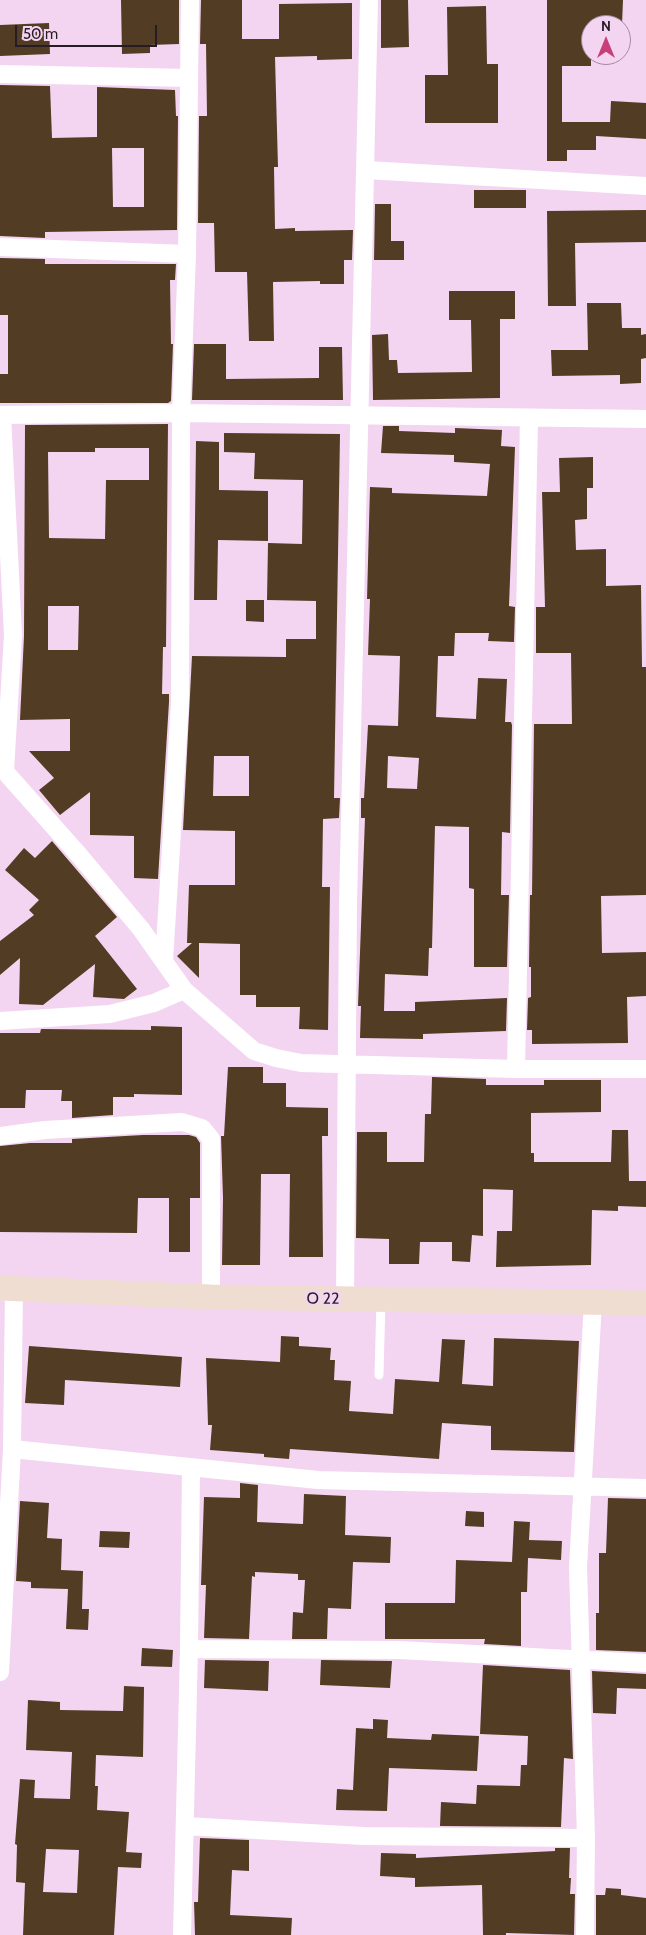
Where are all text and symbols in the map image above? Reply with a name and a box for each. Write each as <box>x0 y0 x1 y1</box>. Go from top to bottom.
scale bar <box>18 15 160 47</box>
north arrow <box>581 15 631 65</box>
text: N <box>601 17 611 35</box>
text: 50 m <box>23 25 58 43</box>
street label: O 22 <box>306 1289 340 1309</box>

